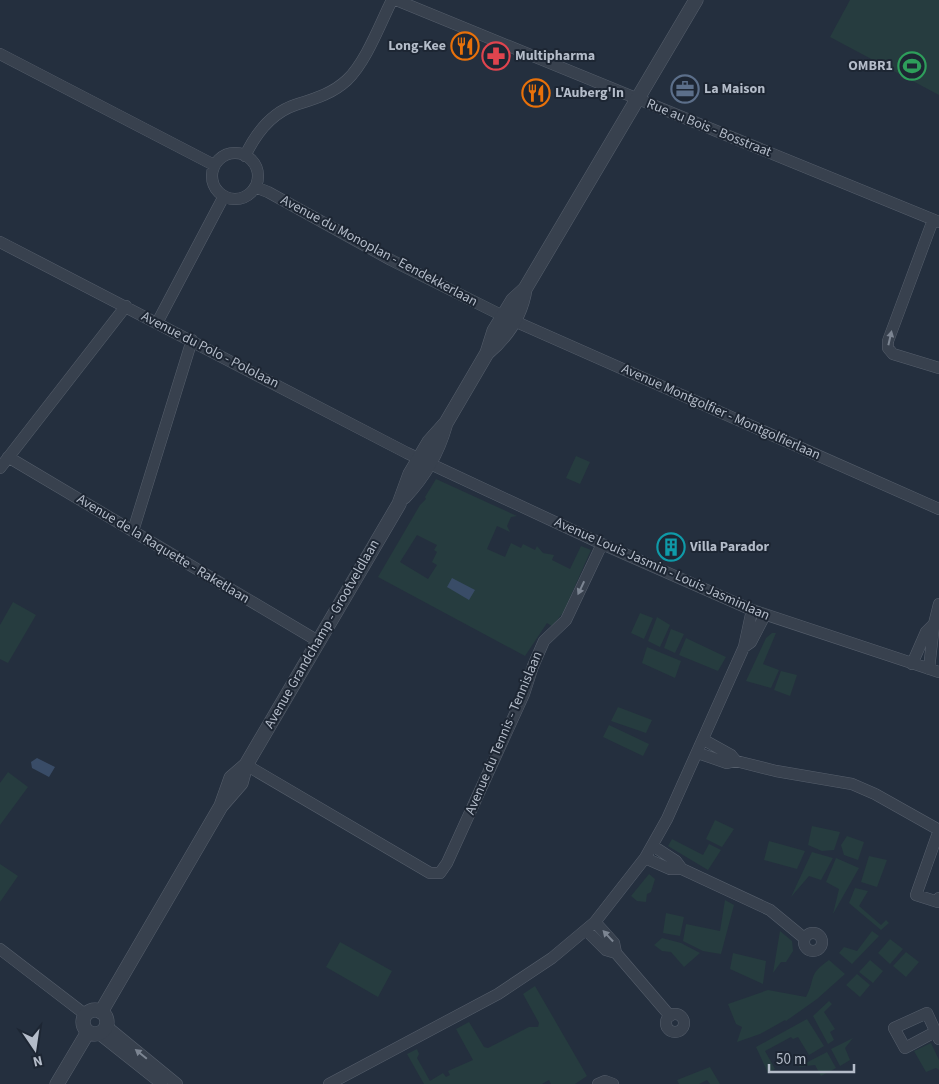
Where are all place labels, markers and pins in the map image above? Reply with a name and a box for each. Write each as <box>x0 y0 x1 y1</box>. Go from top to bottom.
restaurant icon: Long-Kee <box>450 31 480 61</box>
place label: Long-Kee <box>388 36 446 56</box>
pharmacy icon: Multipharma <box>481 41 511 71</box>
place label: Multipharma <box>515 46 595 66</box>
sports icon: OMBR1 <box>897 51 927 81</box>
place label: OMBR1 <box>848 56 893 76</box>
office icon: La Maison <box>670 74 700 104</box>
restaurant icon: L'Auberg'In <box>521 78 551 108</box>
place label: La Maison <box>704 79 765 99</box>
place label: L'Auberg'In <box>555 83 624 103</box>
building icon: Villa Parador <box>656 532 686 562</box>
place label: Villa Parador <box>689 537 769 557</box>

